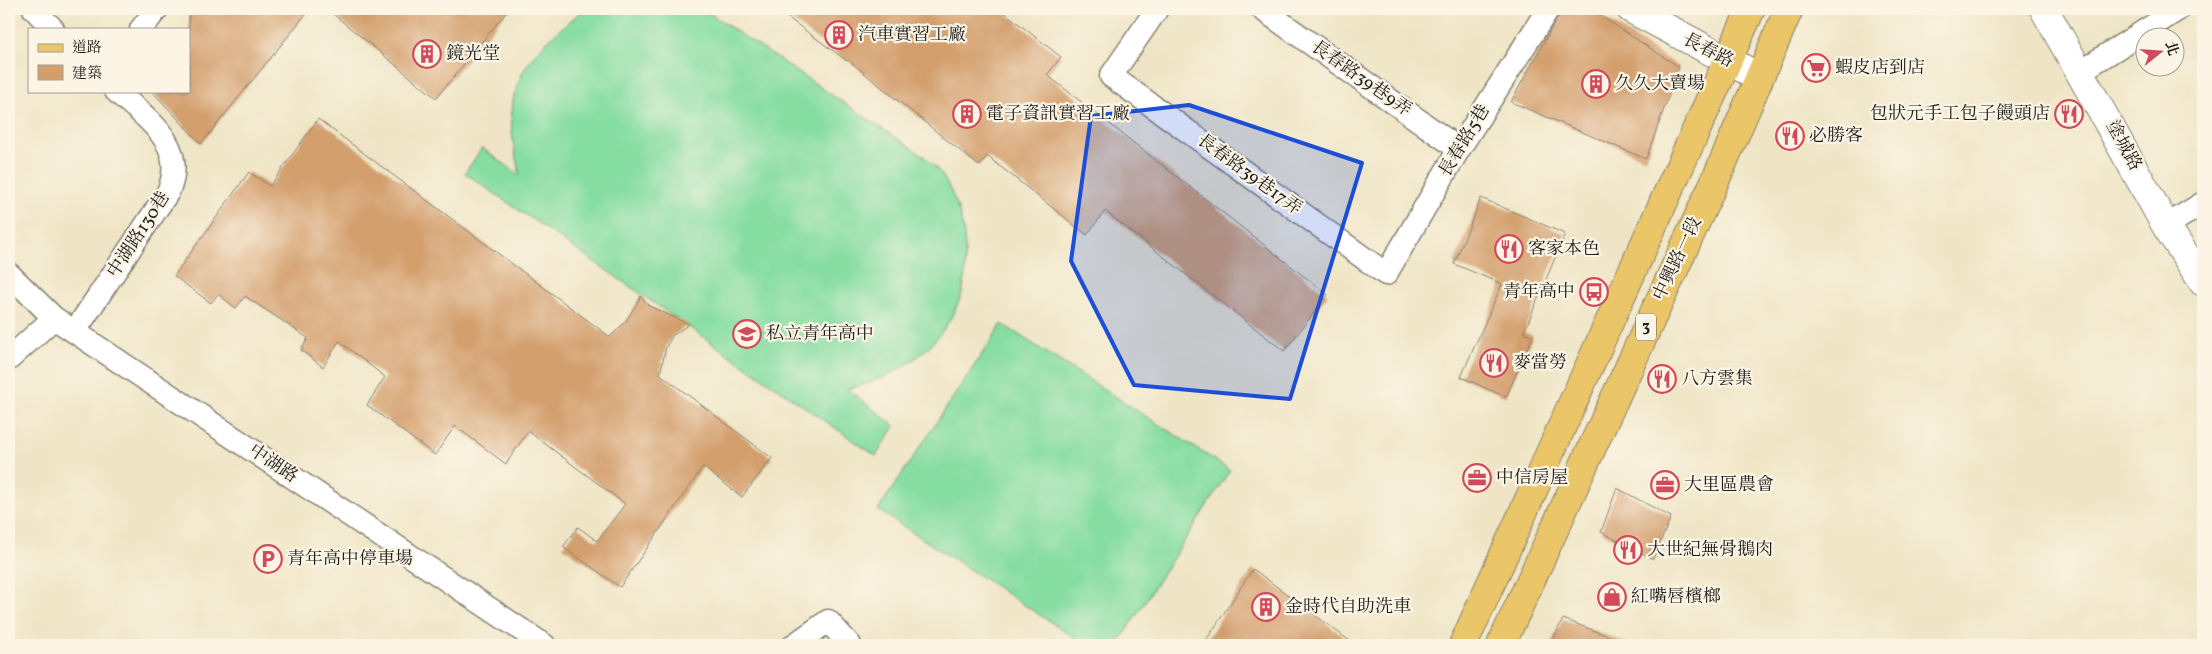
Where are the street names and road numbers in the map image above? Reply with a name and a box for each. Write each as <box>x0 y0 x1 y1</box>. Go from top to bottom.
street label: 長春路 <box>1678 28 1738 74</box>
street label: 長春路39巷9弄 <box>1306 35 1416 123</box>
street label: 長春路5巷 <box>1434 100 1496 182</box>
street label: 塗城路 <box>2099 116 2147 176</box>
street label: 長春路39巷17弄 <box>1192 128 1306 222</box>
street label: 中湖路130巷 <box>102 187 176 283</box>
street label: 中興路一段 <box>1648 213 1708 305</box>
road number: 3 <box>1636 314 1656 341</box>
street label: 中湖路 <box>244 439 302 489</box>

